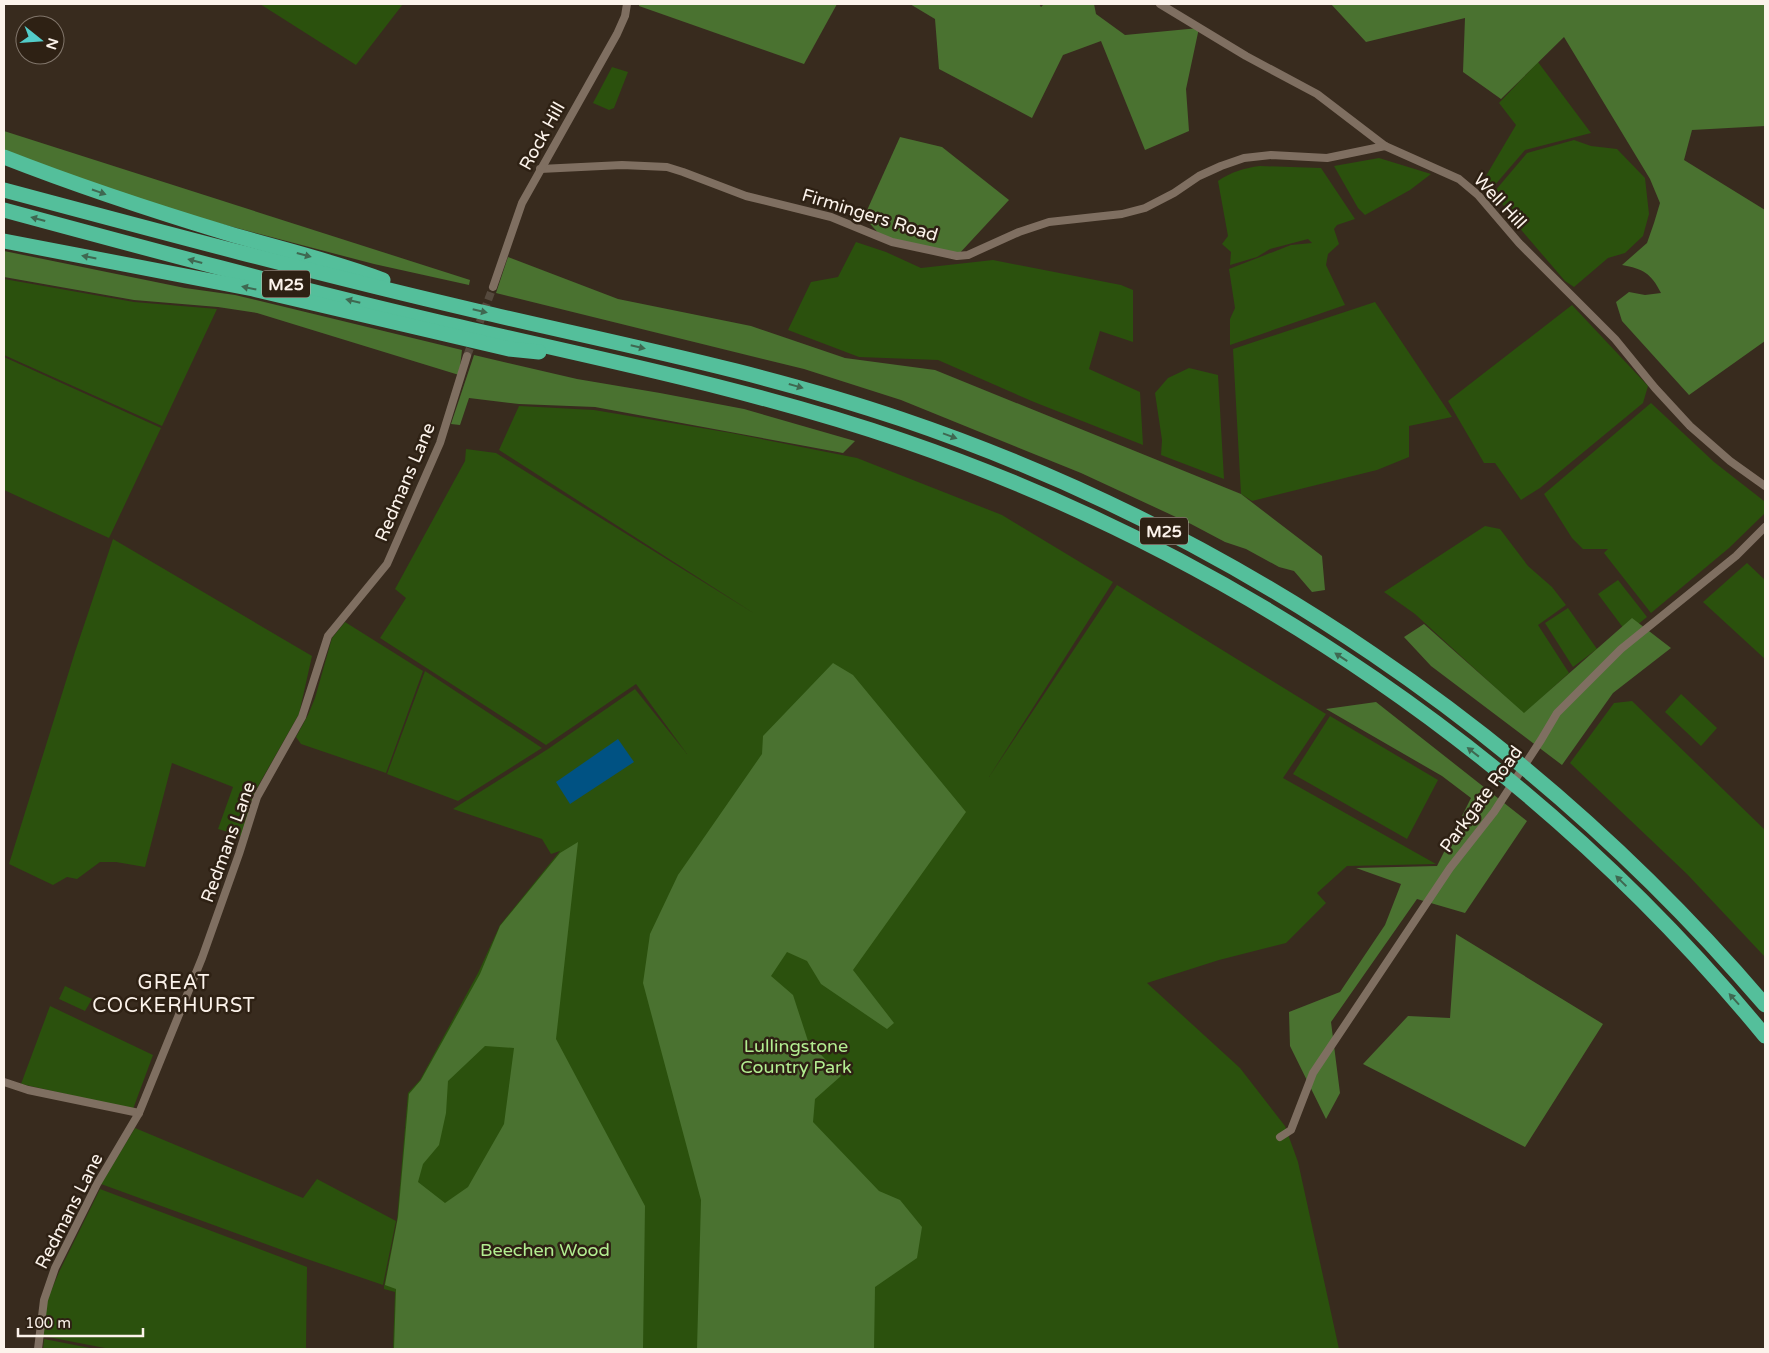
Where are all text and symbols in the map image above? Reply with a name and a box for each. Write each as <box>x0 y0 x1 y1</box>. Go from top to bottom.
north arrow <box>15 15 65 65</box>
text: N <box>42 36 62 52</box>
street label: Rock Hill <box>514 98 570 174</box>
street label: Well Hill <box>1469 169 1531 233</box>
street label: Firmingers Road <box>799 184 941 246</box>
one-way arrow <box>92 188 107 196</box>
one-way arrow <box>30 215 45 223</box>
one-way arrow <box>297 251 312 259</box>
one-way arrow <box>82 253 97 261</box>
one-way arrow <box>187 257 202 265</box>
road number: M25 <box>262 270 310 298</box>
one-way arrow <box>241 284 256 292</box>
one-way arrow <box>345 297 360 305</box>
one-way arrow <box>472 307 487 315</box>
one-way arrow <box>630 343 646 351</box>
one-way arrow <box>788 382 803 390</box>
street label: Redmans Lane <box>370 419 440 545</box>
one-way arrow <box>943 433 958 440</box>
road number: M25 <box>1140 518 1188 544</box>
one-way arrow <box>1334 652 1347 662</box>
street label: Parkgate Road <box>1435 741 1527 857</box>
one-way arrow <box>1466 746 1479 757</box>
street label: Redmans Lane <box>196 779 260 905</box>
one-way arrow <box>1616 875 1628 887</box>
district label: GREAT COCKERHURST <box>92 971 256 1018</box>
one-way arrow <box>1728 992 1739 1005</box>
park label: Lullingstone Country Park <box>740 1035 852 1078</box>
street label: Redmans Lane <box>30 1149 108 1273</box>
park label: Beechen Wood <box>480 1239 610 1261</box>
scale bar <box>18 1306 142 1338</box>
text: 100 m <box>25 1314 71 1332</box>

